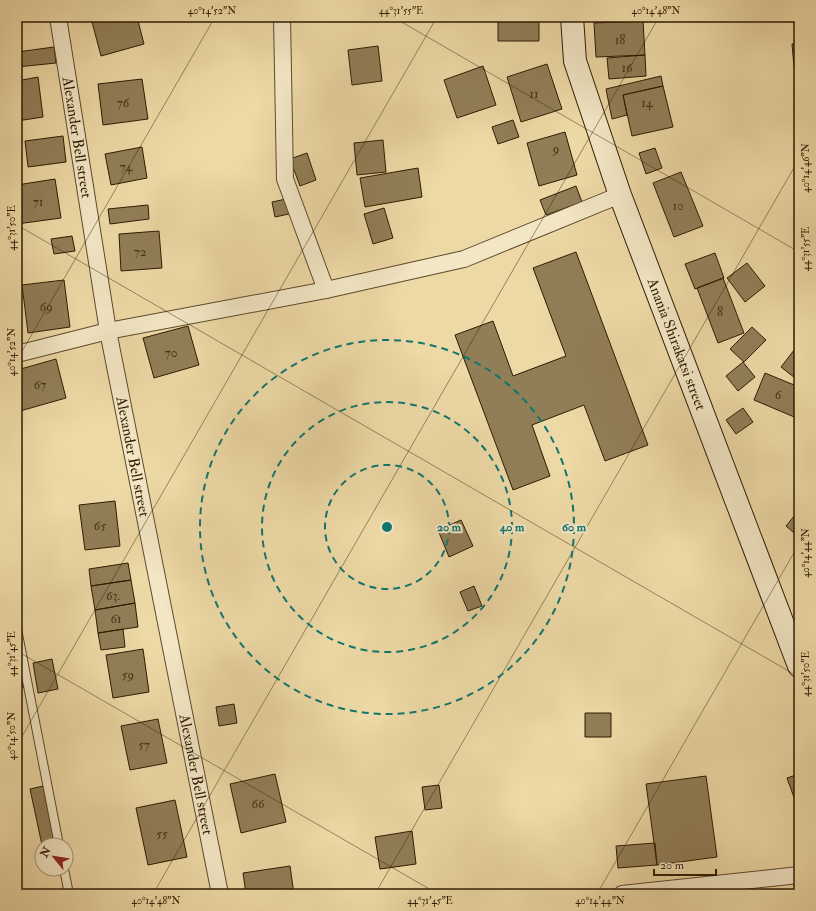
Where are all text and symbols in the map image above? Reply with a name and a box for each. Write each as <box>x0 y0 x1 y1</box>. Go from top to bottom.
text: 40°14'52"N <box>188 5 236 17</box>
text: 44°31'55"E <box>379 5 423 17</box>
text: 40°14'48"N <box>632 5 681 17</box>
house number: 18 <box>615 32 625 48</box>
house number: 16 <box>621 60 634 76</box>
street label: Alexander Bell street <box>58 75 96 200</box>
house number: 11 <box>529 86 539 102</box>
house number: 76 <box>117 95 131 111</box>
house number: 14 <box>641 95 654 111</box>
house number: 9 <box>552 141 559 157</box>
text: 40°14'46"N <box>800 143 812 193</box>
house number: 74 <box>120 159 133 175</box>
house number: 71 <box>33 194 44 210</box>
house number: 10 <box>672 198 684 214</box>
text: 44°31'50"E <box>6 205 18 251</box>
text: 44°31'55"E <box>800 227 812 271</box>
house number: 72 <box>134 244 147 260</box>
street label: Anania Shirakatsi street <box>642 275 710 413</box>
house number: 69 <box>39 299 53 315</box>
house number: 8 <box>717 304 723 320</box>
text: 40°14'52"N <box>6 328 18 376</box>
house number: 70 <box>165 345 177 361</box>
house number: 67 <box>34 377 46 393</box>
house number: 6 <box>775 387 783 403</box>
street label: Alexander Bell street <box>111 394 154 519</box>
house number: 65 <box>94 518 106 534</box>
centre of rings <box>380 520 394 534</box>
text: 20 m <box>437 520 462 535</box>
text: 40 m <box>499 520 525 535</box>
text: 60 m <box>562 520 587 535</box>
text: 40°14'44"N <box>800 528 812 578</box>
house number: 63. <box>106 588 120 604</box>
house number: 61 <box>110 611 122 627</box>
text: 44°31'45"E <box>6 631 18 677</box>
text: 44°31'50"E <box>800 651 812 697</box>
house number: 59 <box>122 667 134 683</box>
street label: Alexander Bell street <box>174 711 217 837</box>
text: 40°14'50"N <box>6 712 18 760</box>
house number: 57 <box>138 737 150 753</box>
house number: 66 <box>251 796 266 812</box>
house number: 55 <box>156 826 168 842</box>
north arrow <box>34 837 74 877</box>
text: N <box>37 844 54 861</box>
scale bar <box>654 851 716 877</box>
text: 20 m <box>660 858 685 873</box>
text: 40°14'48"N <box>132 895 181 907</box>
text: 44°31'45"E <box>407 895 453 907</box>
text: 40°14'44"N <box>575 895 625 907</box>

